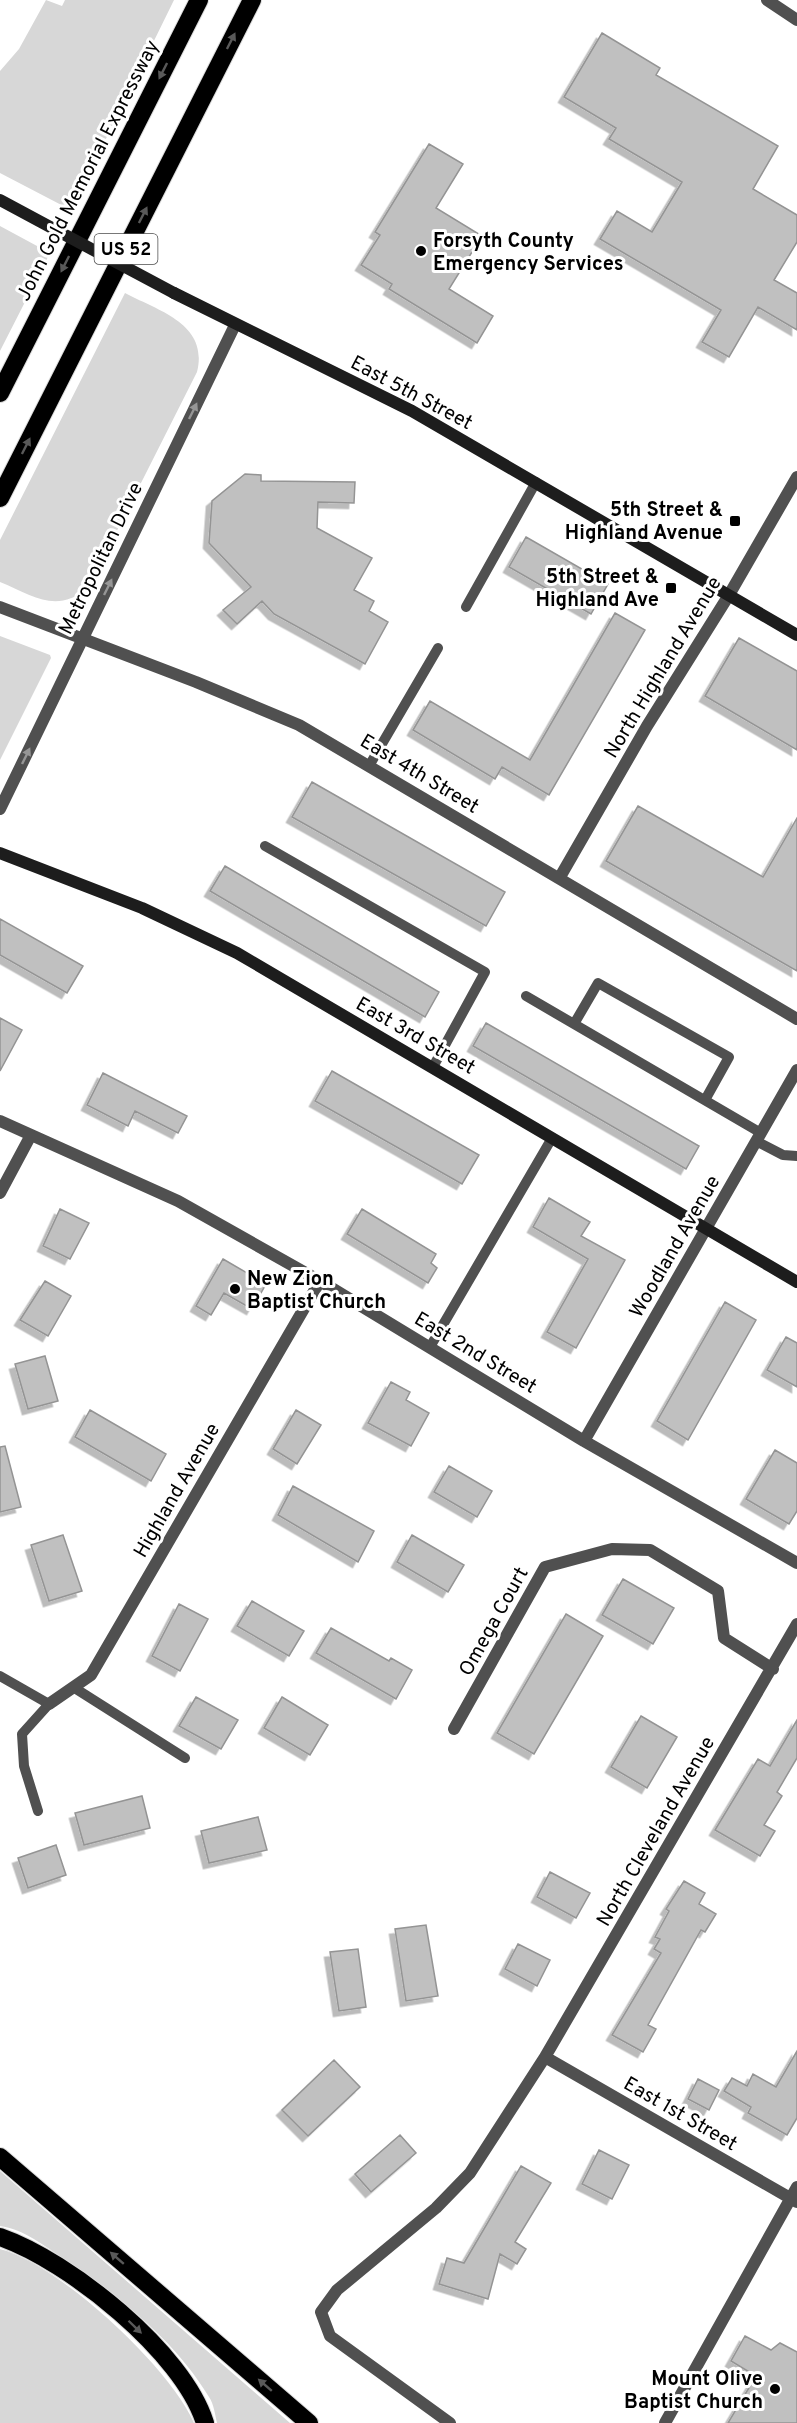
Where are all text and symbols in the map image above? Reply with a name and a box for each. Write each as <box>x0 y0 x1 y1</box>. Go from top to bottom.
one-way arrow <box>226 33 236 50</box>
street label: John Gold Memorial Expressway <box>11 36 166 306</box>
one-way arrow <box>158 62 168 80</box>
one-way arrow <box>138 207 148 224</box>
place label: Forsyth County Emergency Services <box>433 229 624 278</box>
road number: US 52 <box>94 234 158 264</box>
marker: Forsyth County Emergency Services <box>414 244 428 258</box>
one-way arrow <box>60 255 70 272</box>
street label: East 5th Street <box>346 351 477 437</box>
one-way arrow <box>188 403 197 420</box>
one-way arrow <box>22 437 31 454</box>
street label: Metropolitan Drive <box>54 478 150 639</box>
place label: 5th Street & Highland Avenue <box>565 498 723 547</box>
marker: 5th Street & Highland Avenue <box>728 514 742 528</box>
place label: 5th Street & Highland Ave <box>536 565 659 614</box>
street label: North Highland Avenue <box>599 572 728 764</box>
one-way arrow <box>103 578 112 595</box>
marker: 5th Street & Highland Ave <box>664 581 678 595</box>
street label: East 4th Street <box>355 729 483 820</box>
one-way arrow <box>21 748 30 765</box>
street label: East 3rd Street <box>350 992 480 1082</box>
street label: Woodland Avenue <box>624 1171 727 1323</box>
place label: New Zion Baptist Church <box>247 1267 386 1316</box>
marker: New Zion Baptist Church <box>228 1282 242 1296</box>
street label: East 2nd Street <box>409 1307 541 1401</box>
street label: Highland Avenue <box>129 1419 227 1563</box>
street label: Omega Court <box>454 1563 535 1681</box>
street label: North Cleveland Avenue <box>592 1732 722 1932</box>
street label: East 1st Street <box>618 2072 742 2158</box>
one-way arrow <box>109 2251 125 2264</box>
one-way arrow <box>127 2320 142 2334</box>
place label: Mount Olive Baptist Church <box>624 2367 763 2416</box>
one-way arrow <box>258 2379 273 2392</box>
marker: Mount Olive Baptist Church <box>768 2382 782 2396</box>

